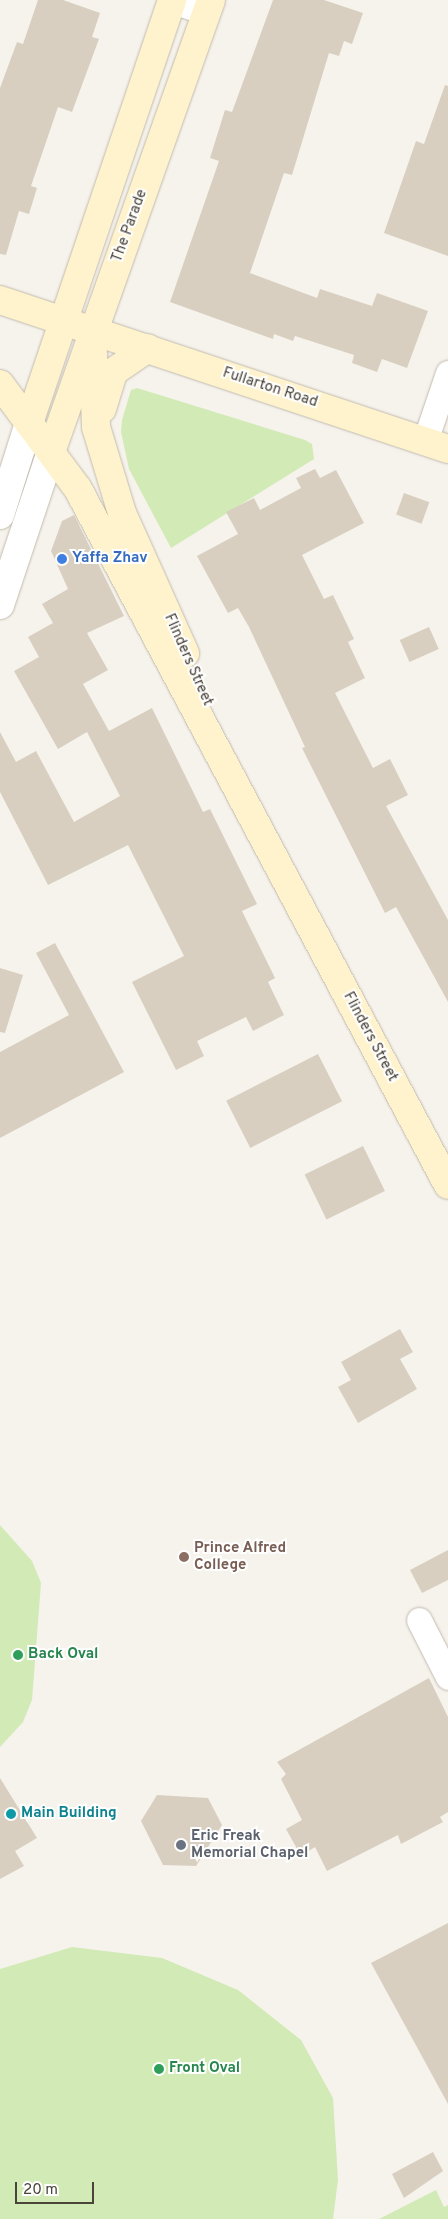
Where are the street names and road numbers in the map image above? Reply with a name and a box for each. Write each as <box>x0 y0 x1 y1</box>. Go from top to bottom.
street label: The Parade <box>108 187 152 265</box>
street label: Fullarton Road <box>220 364 320 412</box>
street label: Flinders Street <box>160 611 216 709</box>
street label: Flinders Street <box>339 989 401 1085</box>

